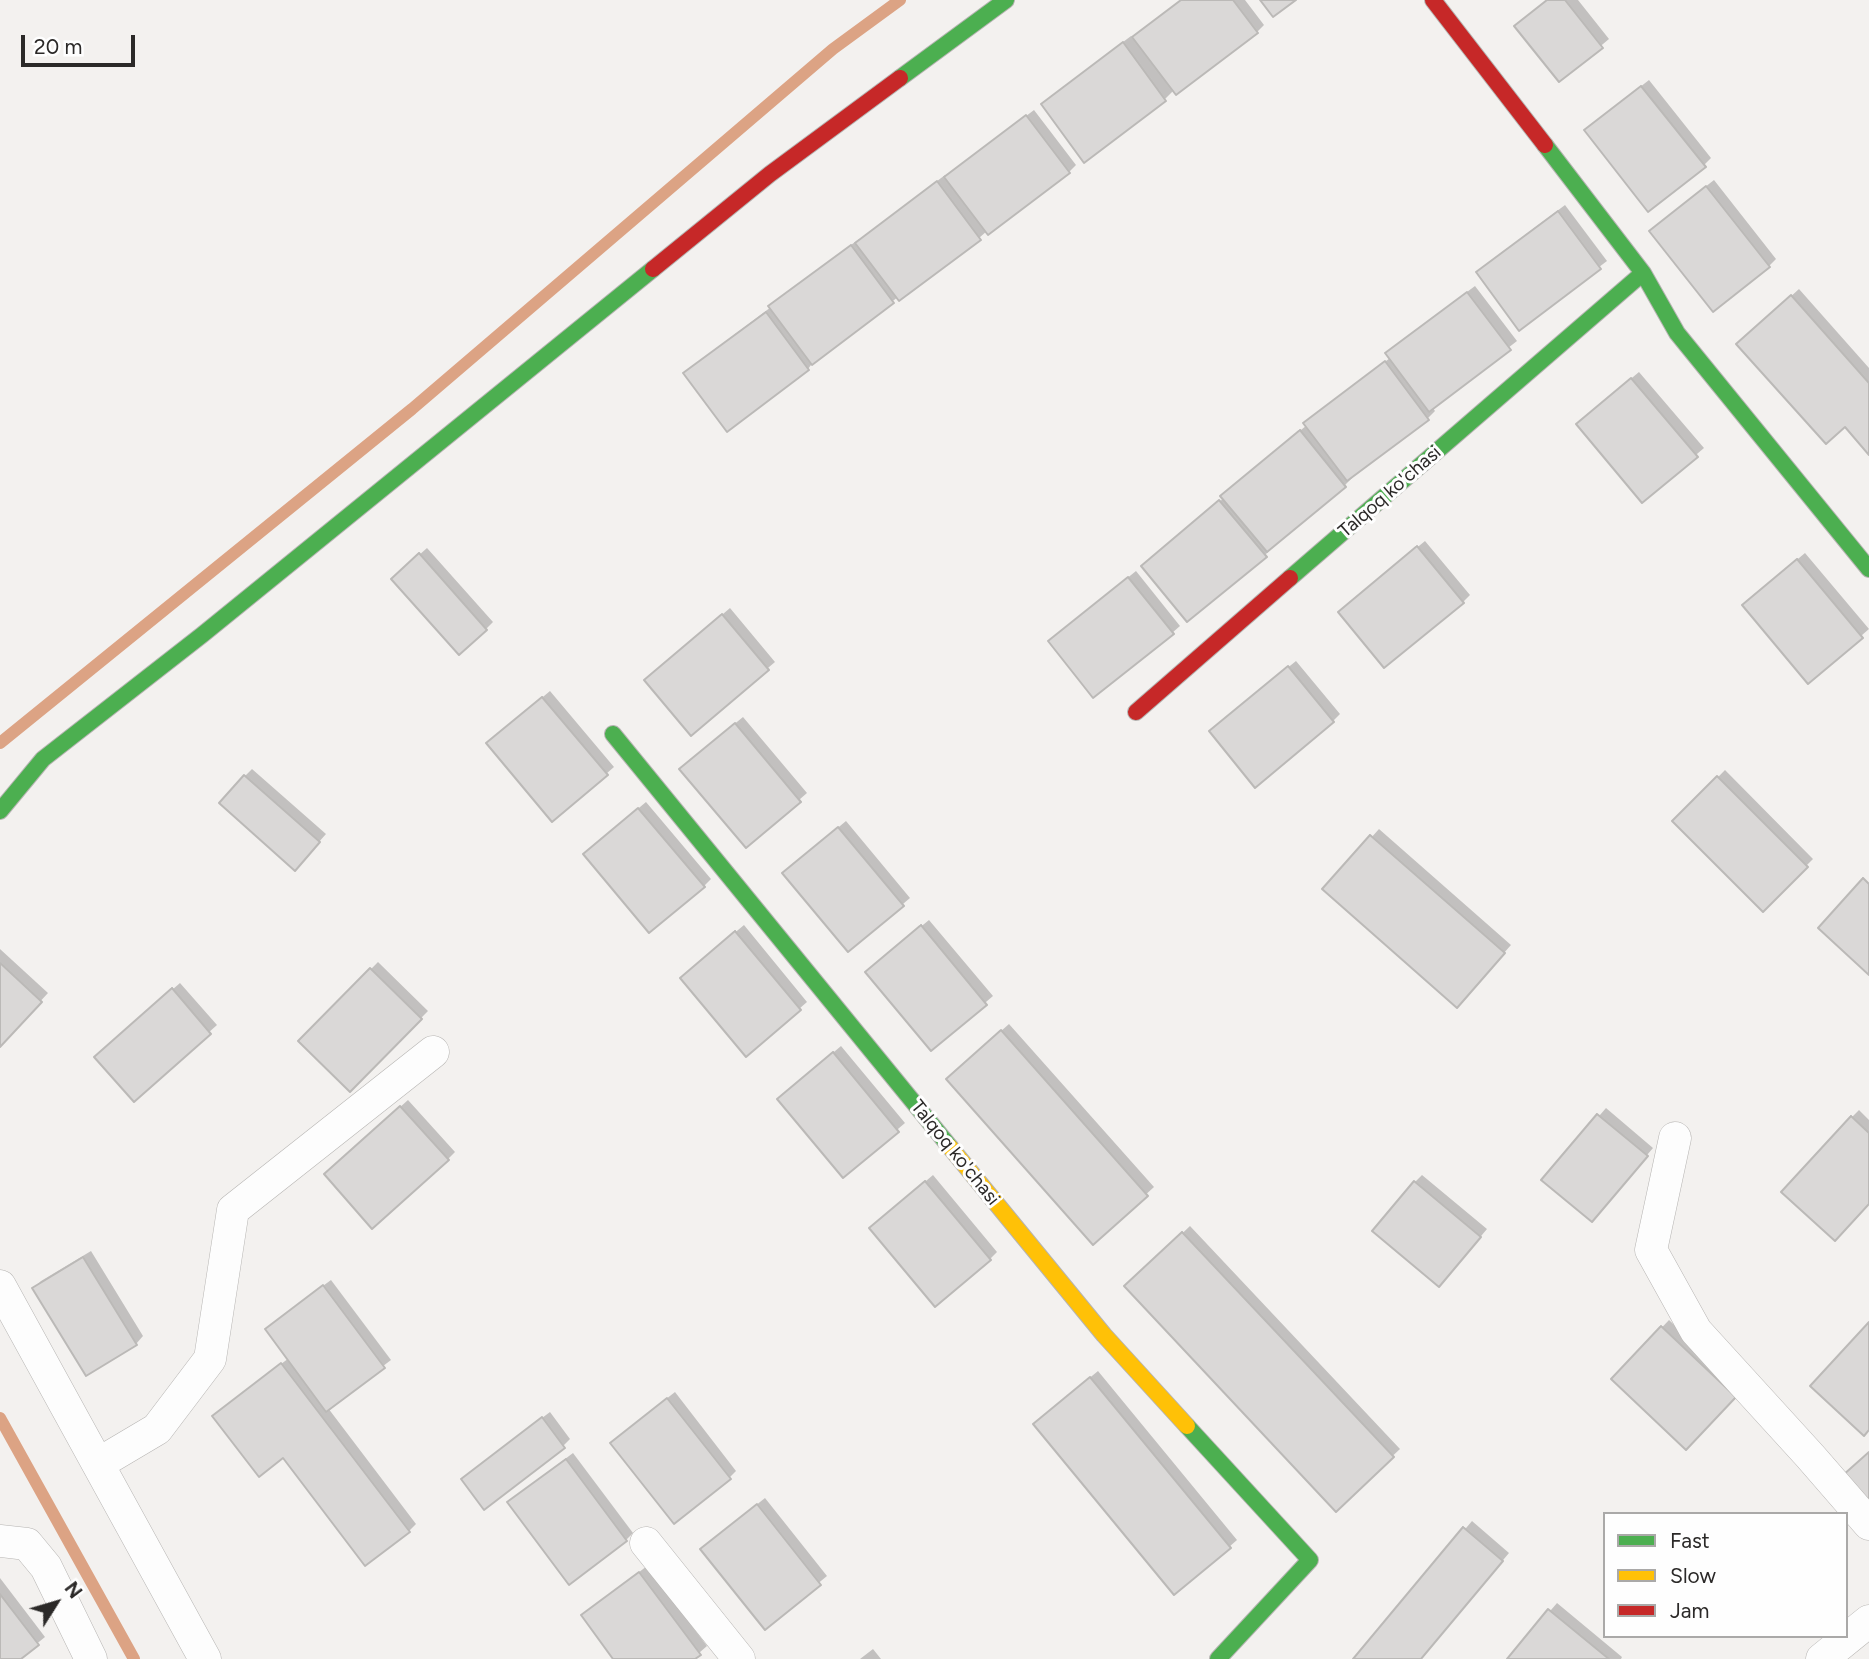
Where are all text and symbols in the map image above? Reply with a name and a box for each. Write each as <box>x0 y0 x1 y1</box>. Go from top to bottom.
scale bar <box>24 21 138 65</box>
text: 20 m <box>34 34 82 59</box>
street label: Talqoq ko'chasi <box>1334 441 1446 543</box>
street label: Talqoq ko'chasi <box>906 1096 1004 1210</box>
legend <box>1603 1512 1848 1638</box>
text: Fast <box>1670 1528 1710 1553</box>
text: Slow <box>1670 1563 1716 1588</box>
north arrow <box>21 1568 91 1638</box>
text: N <box>60 1577 87 1603</box>
text: Jam <box>1670 1598 1709 1623</box>

